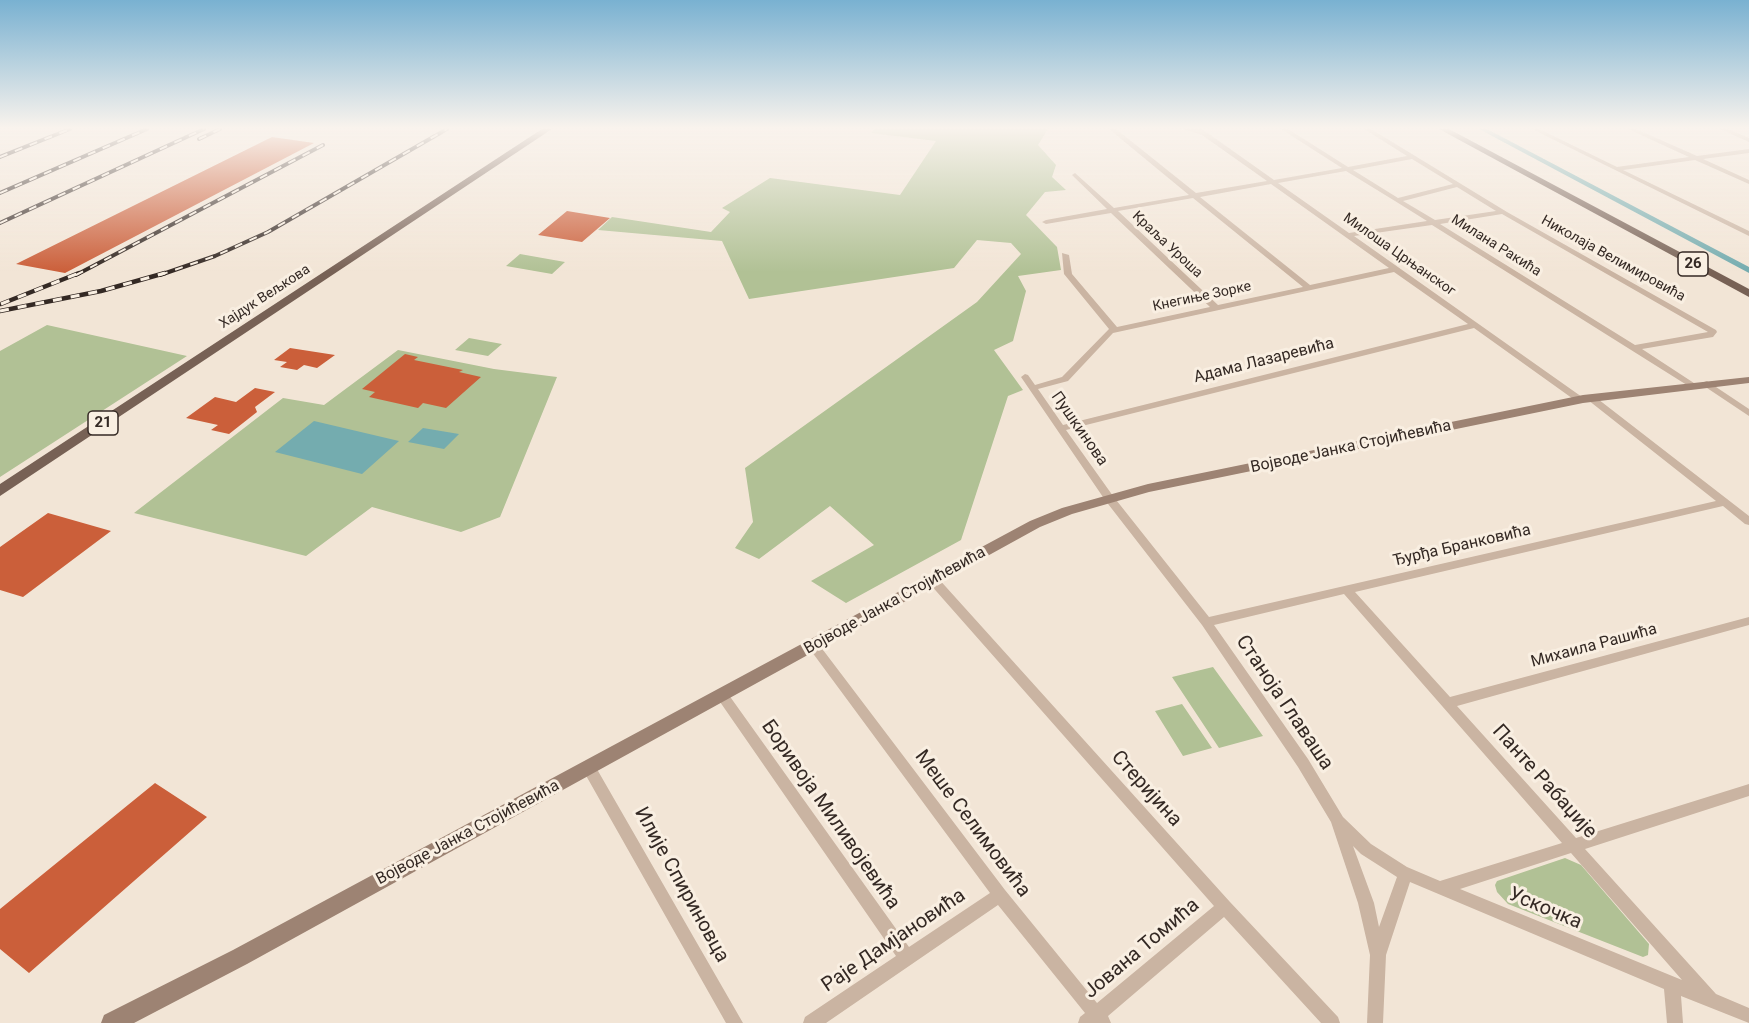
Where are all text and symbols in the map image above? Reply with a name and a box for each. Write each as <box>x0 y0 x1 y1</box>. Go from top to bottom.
street label: Краља Уроша <box>1128 208 1206 282</box>
street label: Милоша Црњанског <box>1340 210 1458 300</box>
street label: Милана Ракића <box>1448 212 1544 280</box>
street label: Николаја Велимировића <box>1538 212 1688 306</box>
road number: 26 <box>1678 252 1708 276</box>
street label: Хајдук Вељкова <box>216 261 314 333</box>
street label: Кнегиње Зорке <box>1151 278 1253 316</box>
street label: Адама Лазаревића <box>1192 334 1336 388</box>
street label: Пушкинова <box>1046 388 1112 470</box>
road number: 21 <box>88 411 118 435</box>
street label: Војводе Јанка Стојићевића <box>1249 416 1453 478</box>
street label: Ђурђа Бранковића <box>1391 521 1533 571</box>
street label: Војводе Јанка Стојићевића <box>801 543 989 659</box>
street label: Михаила Рашића <box>1529 620 1659 672</box>
street label: Станоја Главаша <box>1230 631 1338 775</box>
street label: Боривоја Миливојевића <box>755 716 905 914</box>
street label: Панте Рабаџије <box>1487 720 1601 844</box>
street label: Меше Селимовића <box>909 746 1035 902</box>
street label: Стеријина <box>1106 746 1186 832</box>
street label: Војводе Јанка Стојићевића <box>373 777 563 889</box>
street label: Илије Спириновца <box>628 803 734 967</box>
street label: Ускочка <box>1505 883 1585 935</box>
street label: Раје Дамјановића <box>818 884 970 998</box>
street label: Јована Томића <box>1079 894 1205 1004</box>

